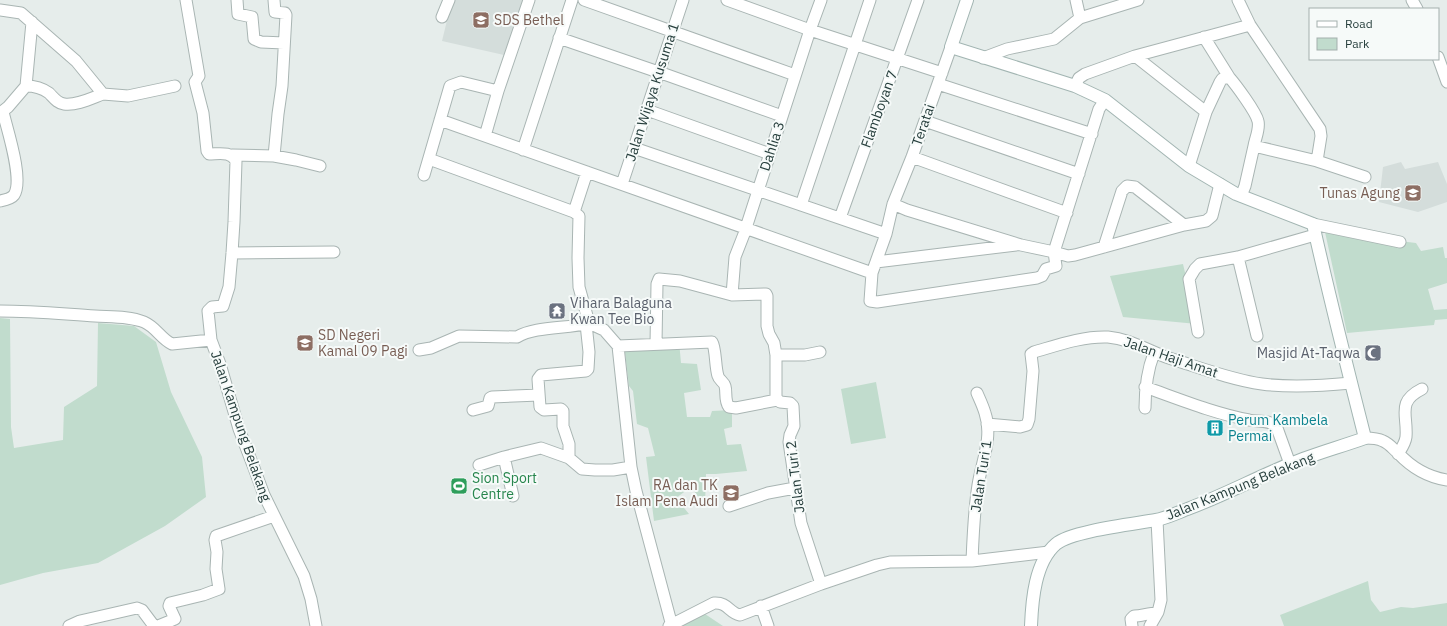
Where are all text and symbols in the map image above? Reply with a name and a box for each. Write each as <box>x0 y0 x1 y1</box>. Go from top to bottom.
legend <box>1309 8 1439 60</box>
school or university icon: SDS Bethel <box>471 10 491 30</box>
place label: SDS Bethel <box>494 11 564 29</box>
text: Road <box>1345 16 1373 31</box>
street label: Jalan Wijaya Kusuma 1 <box>621 21 683 163</box>
text: Park <box>1345 36 1370 51</box>
street label: Flamboyan 7 <box>857 68 901 150</box>
street label: Teratai <box>907 102 939 148</box>
street label: Dahlia 3 <box>756 119 788 173</box>
school or university icon: Tunas Agung <box>1403 183 1423 203</box>
place label: Tunas Agung <box>1320 184 1401 202</box>
place label: Vihara Balaguna Kwan Tee Bio <box>570 294 672 328</box>
temple icon: Vihara Balaguna Kwan Tee Bio <box>547 301 567 321</box>
place label: SD Negeri Kamal 09 Pagi <box>318 326 408 360</box>
street label: Jalan Haji Amat <box>1122 332 1221 382</box>
school or university icon: SD Negeri Kamal 09 Pagi <box>295 333 315 353</box>
mosque icon: Masjid At-Taqwa <box>1363 343 1383 363</box>
place label: Masjid At-Taqwa <box>1257 344 1361 362</box>
street label: Jalan Kampung Belakang <box>207 348 276 504</box>
place label: Perum Kambela Permai <box>1228 411 1328 445</box>
building icon: Perum Kambela Permai <box>1205 418 1225 438</box>
street label: Jalan Turi 1 <box>966 439 996 513</box>
street label: Jalan Turi 2 <box>782 440 808 514</box>
street label: Jalan Kampung Belakang <box>1163 448 1317 524</box>
place label: Sion Sport Centre <box>472 469 537 503</box>
sports icon: Sion Sport Centre <box>449 476 469 496</box>
place label: RA dan TK Islam Pena Audi <box>616 476 718 510</box>
school or university icon: RA dan TK Islam Pena Audi <box>721 483 741 503</box>

